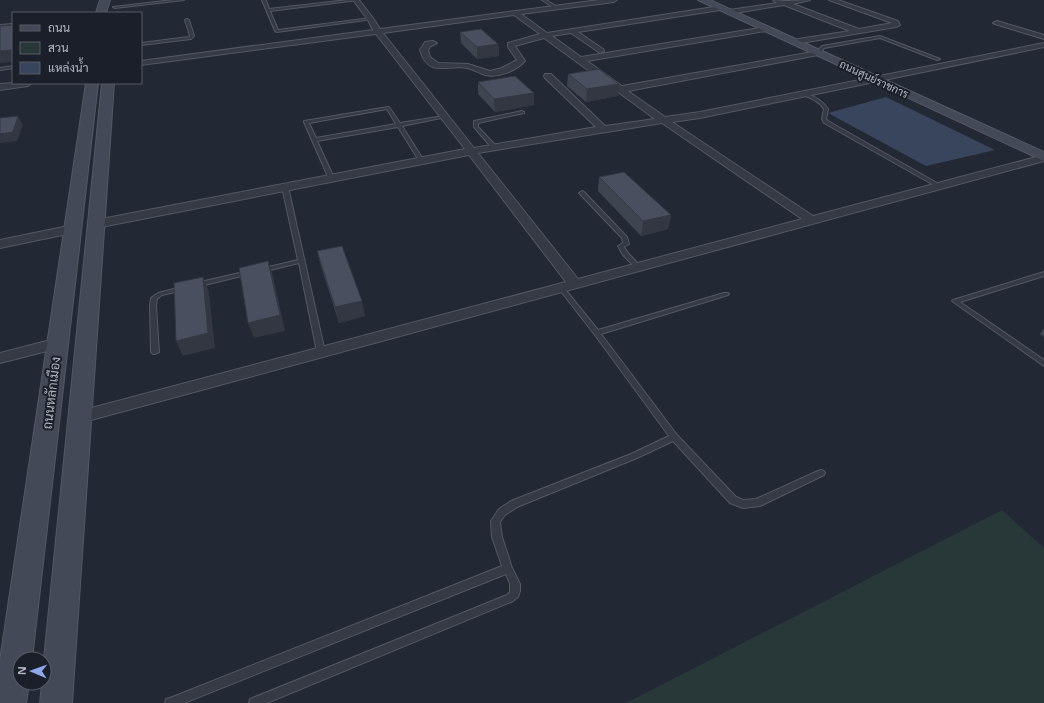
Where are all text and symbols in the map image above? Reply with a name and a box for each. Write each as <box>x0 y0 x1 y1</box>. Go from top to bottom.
legend <box>12 12 142 84</box>
text: ถนน <box>48 19 71 36</box>
text: สวน <box>48 39 69 56</box>
street label: ถนนศูนย์ราชการ <box>837 56 911 102</box>
text: แหล่งน้ำ <box>48 57 88 76</box>
street label: ถนนหลักเมือง <box>38 356 64 430</box>
north arrow <box>12 651 52 691</box>
text: N <box>14 666 29 675</box>

